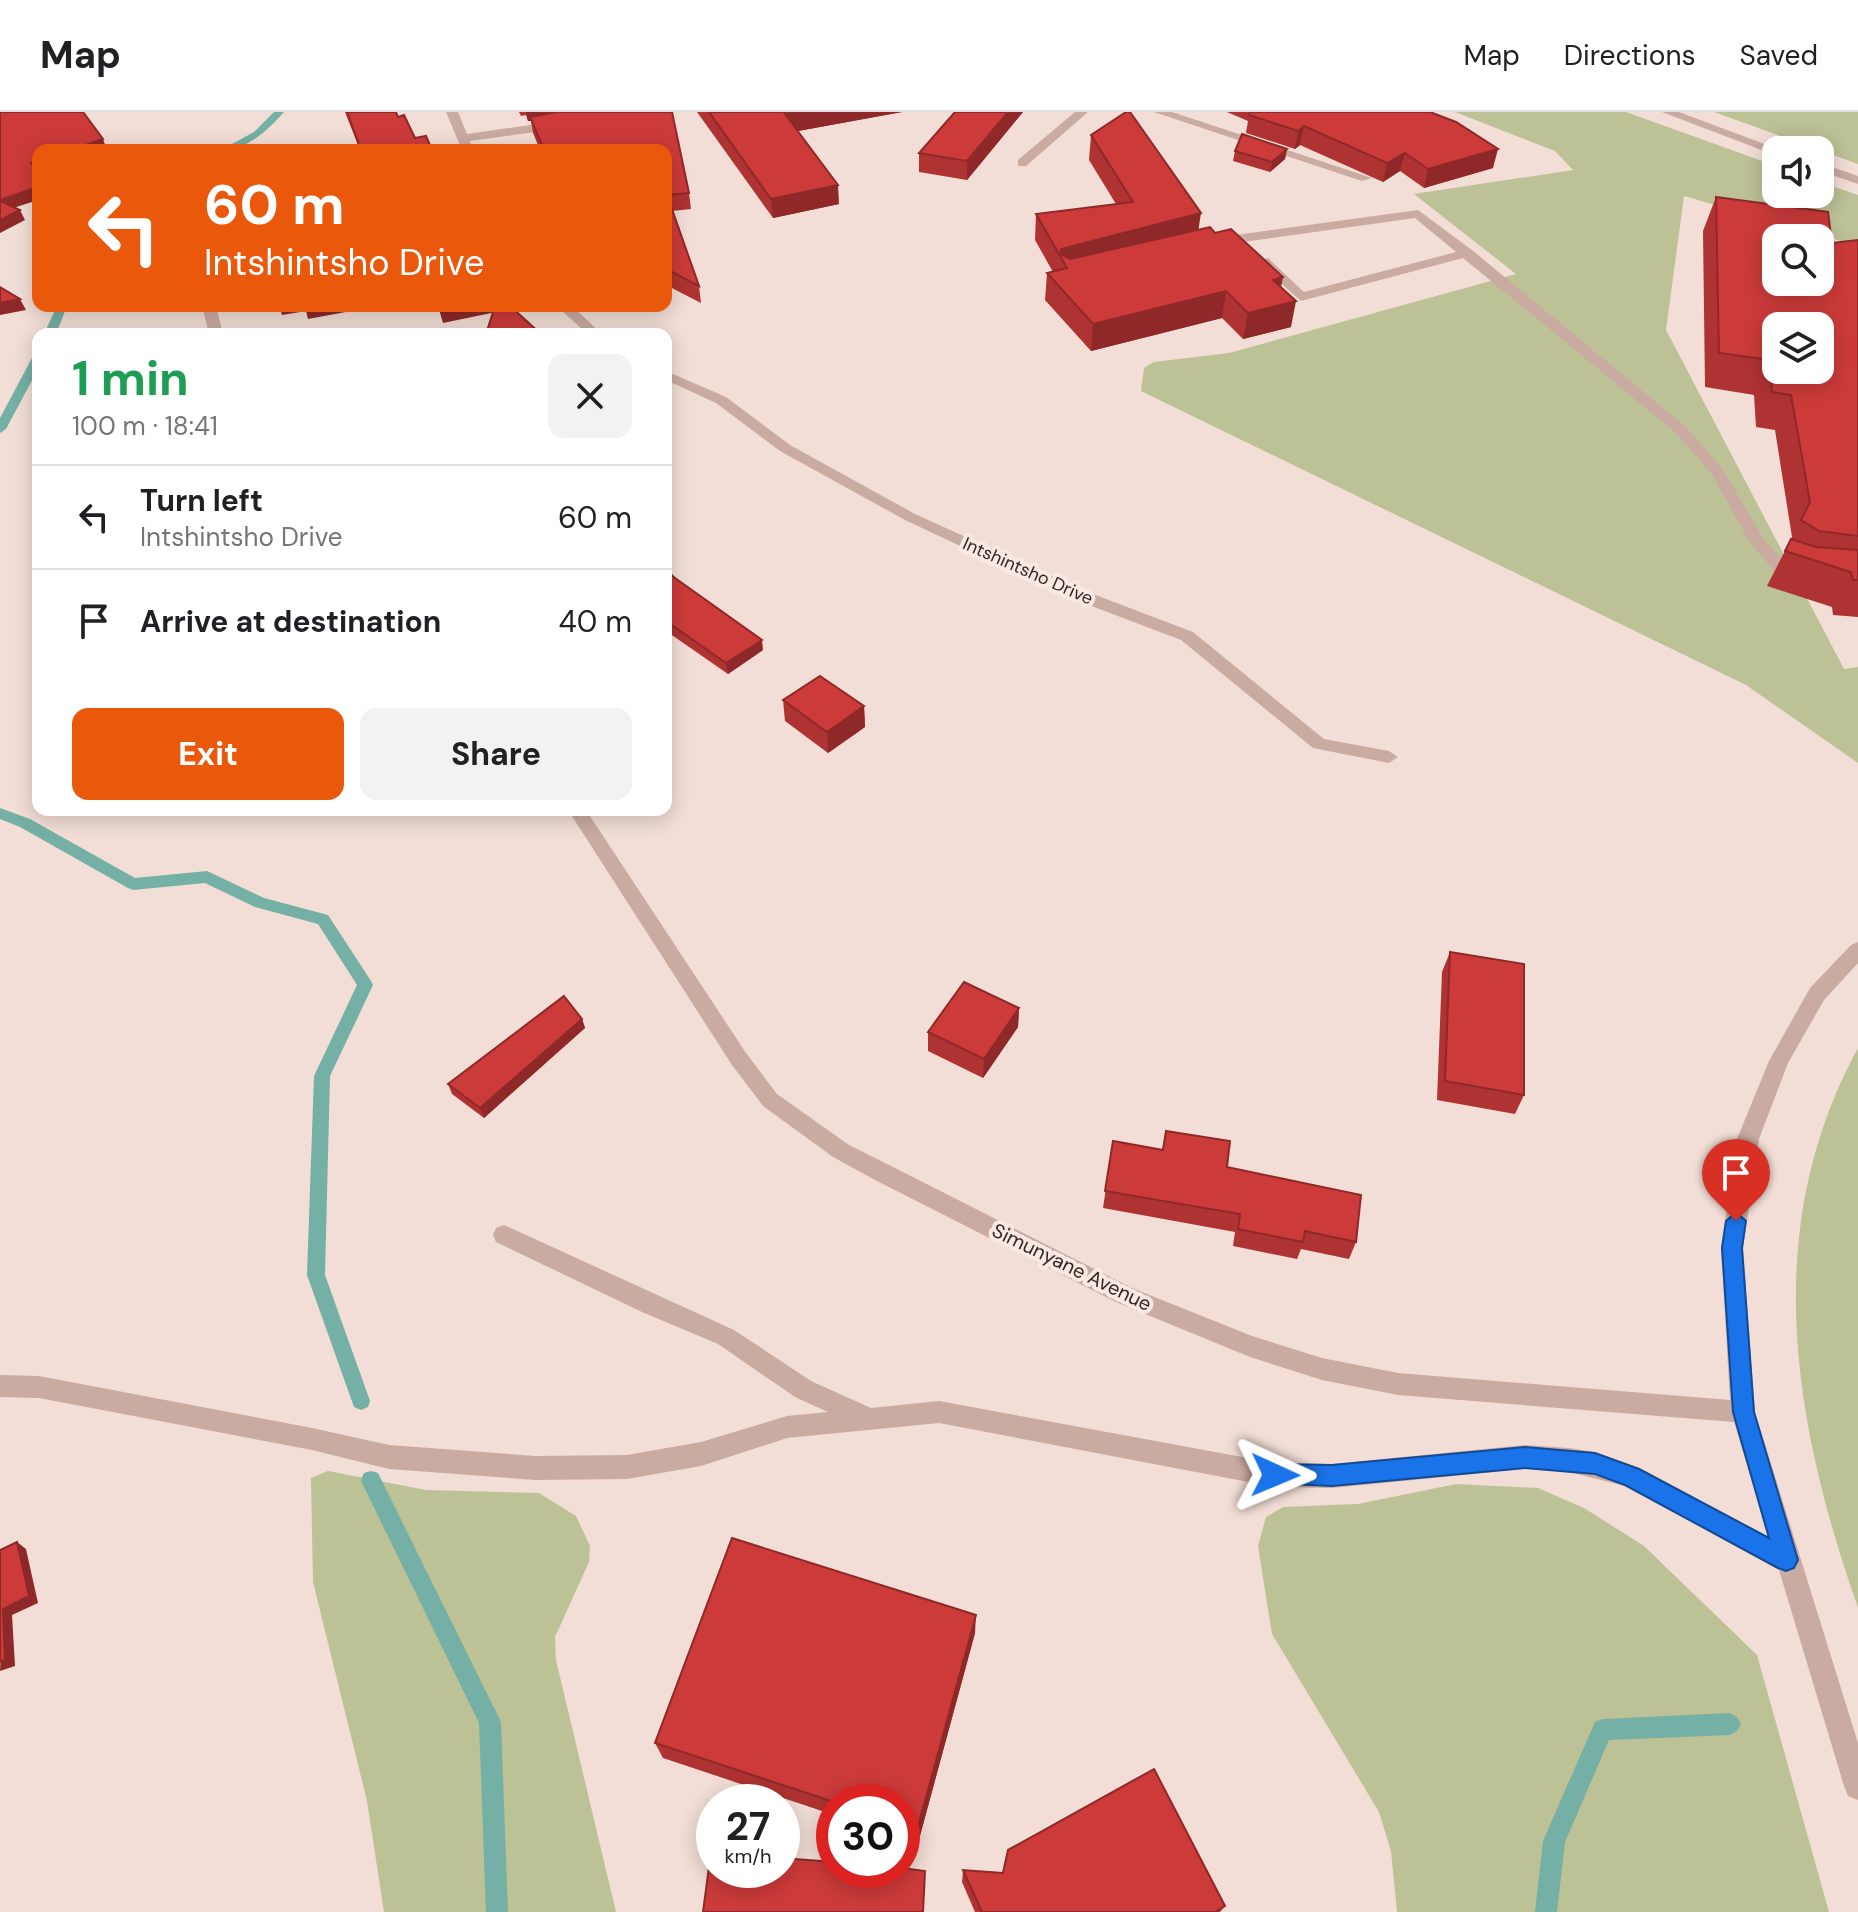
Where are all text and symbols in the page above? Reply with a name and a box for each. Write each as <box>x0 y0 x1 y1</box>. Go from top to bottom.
text: Map <box>40 30 121 80</box>
text: Map <box>1463 37 1520 74</box>
text: Directions <box>1564 37 1696 74</box>
text: Saved <box>1740 37 1818 74</box>
map controls <box>1762 136 1834 384</box>
button: sound <box>1762 136 1834 208</box>
text: 60 m <box>204 168 345 241</box>
icon: left <box>72 176 176 280</box>
button: search <box>1762 224 1834 296</box>
text: Intshintsho Drive <box>204 239 484 286</box>
button: layers <box>1762 312 1834 384</box>
text: 1 min <box>72 347 189 410</box>
button: close <box>548 354 632 438</box>
text: 100 m · 18:41 <box>72 409 218 443</box>
text: Turn left <box>140 481 263 520</box>
icon: left <box>72 495 116 539</box>
text: 60 m <box>558 498 632 537</box>
text: Intshintsho Drive <box>140 520 342 554</box>
street label: Intshintsho Drive <box>959 532 1097 610</box>
icon: arrive <box>72 599 116 643</box>
text: Arrive at destination <box>140 602 441 641</box>
text: 40 m <box>559 602 632 641</box>
button: Exit <box>72 708 344 800</box>
button: Share <box>360 708 632 800</box>
pin <box>1702 1139 1770 1221</box>
icon: arrive <box>1714 1151 1758 1195</box>
street label: Simunyane Avenue <box>988 1217 1156 1317</box>
position arrow <box>1233 1433 1317 1517</box>
speed limit sign: 30 <box>816 1784 920 1888</box>
text: 27 <box>726 1800 770 1852</box>
text: km/h <box>724 1843 772 1869</box>

